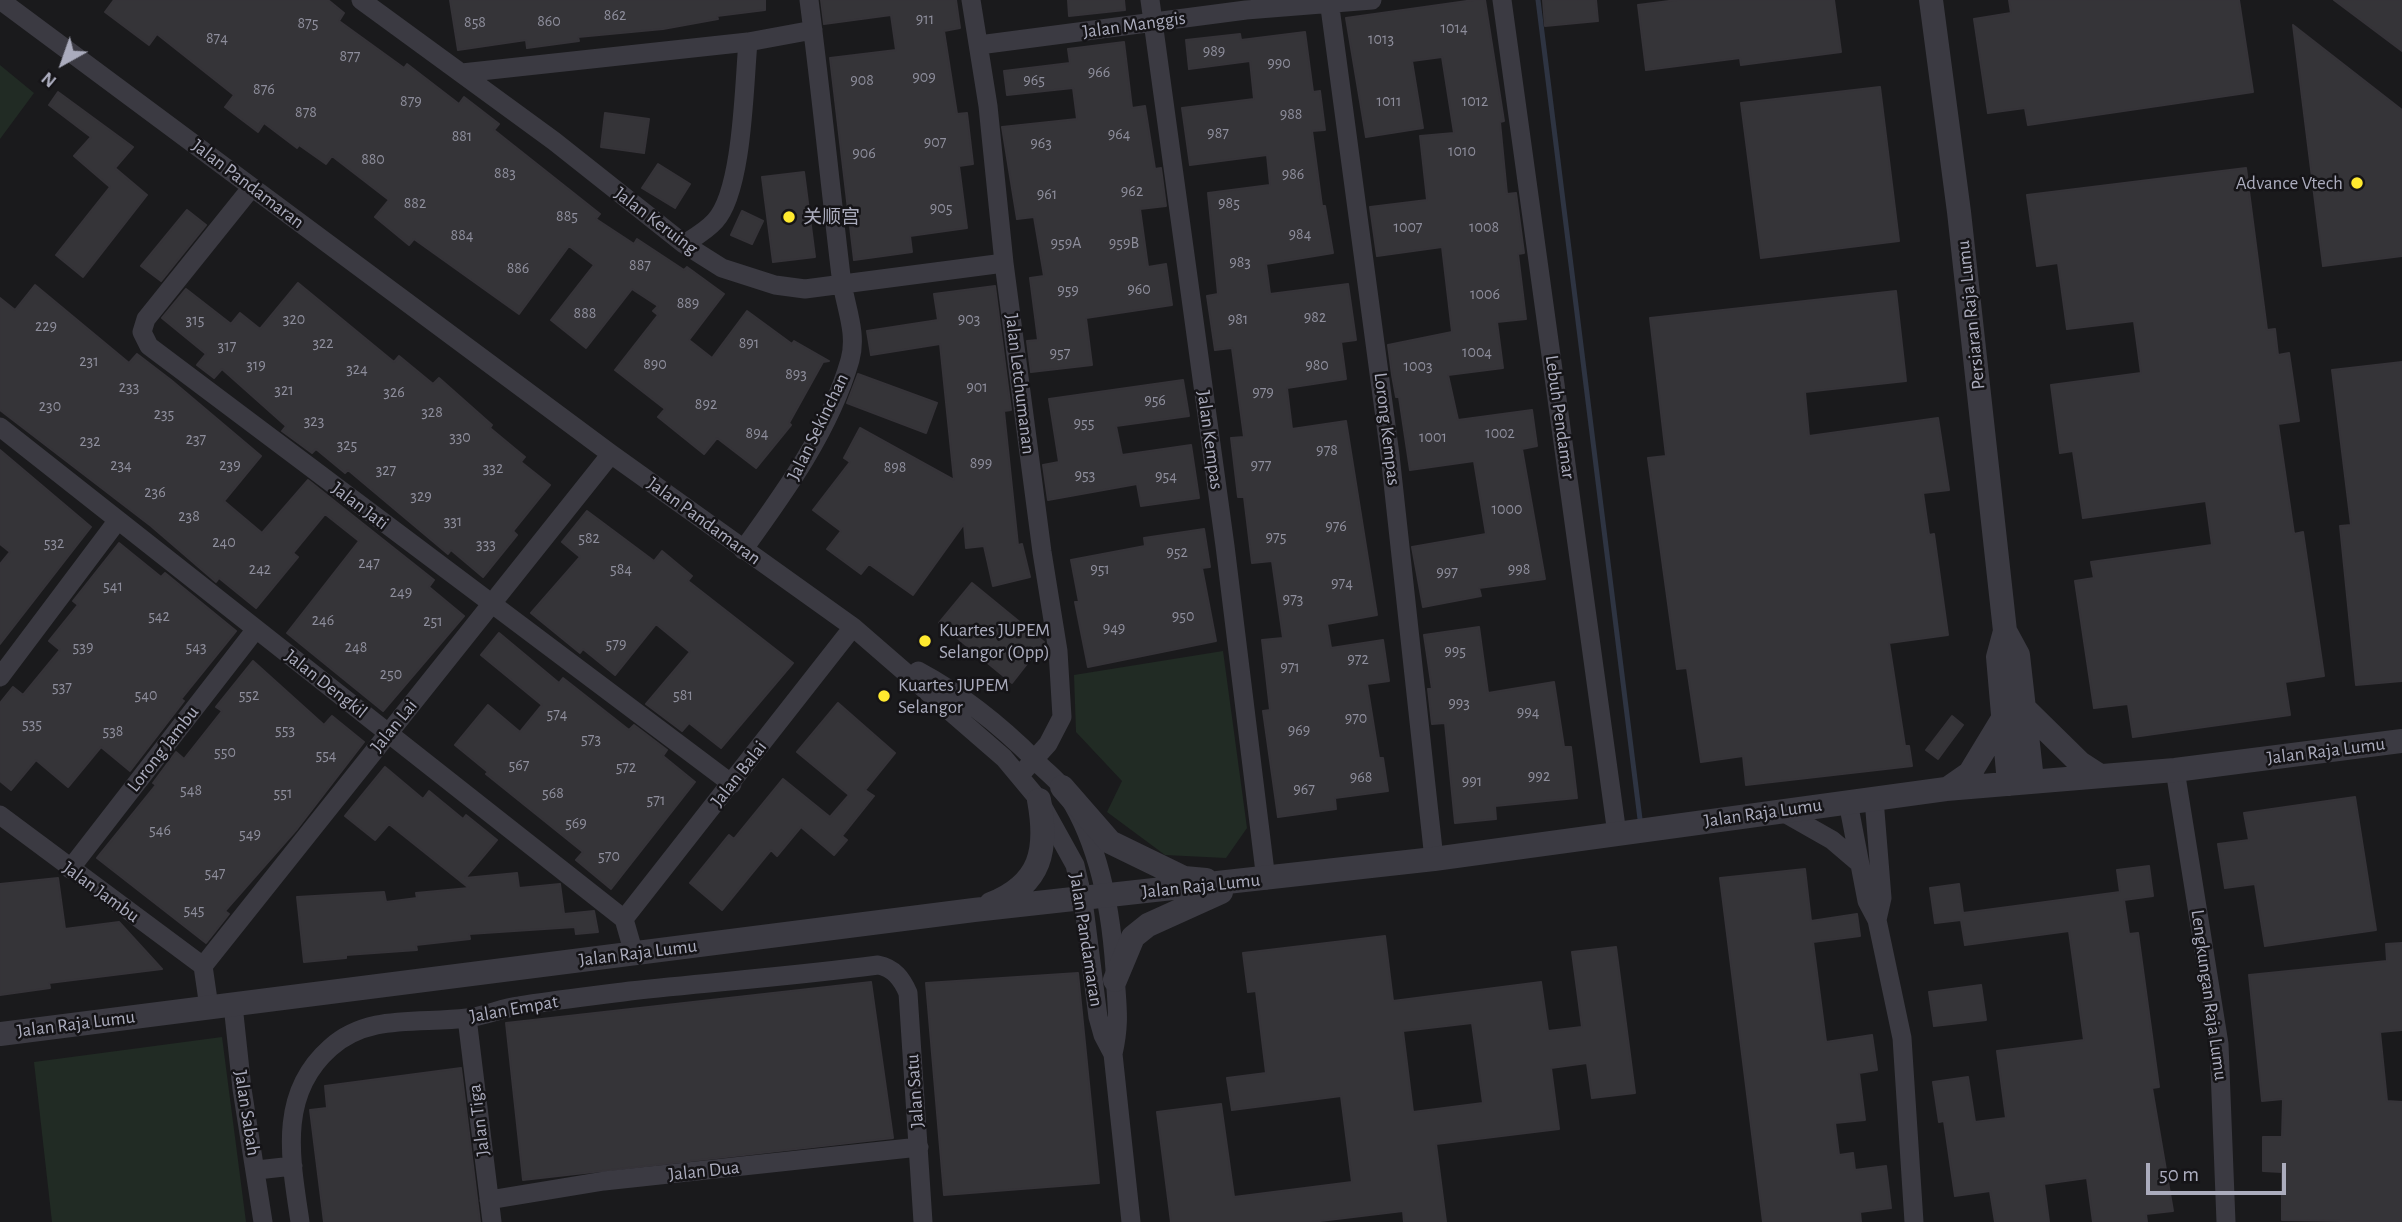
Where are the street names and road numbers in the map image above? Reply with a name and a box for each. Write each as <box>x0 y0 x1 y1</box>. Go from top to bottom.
street label: Jalan Manggis <box>1081 6 1187 44</box>
street label: Jalan Pandamaran <box>187 134 309 234</box>
street label: Jalan Keruing <box>610 182 702 260</box>
street label: Persiaran Raja Lumu <box>1952 239 1990 391</box>
street label: Jalan Letchumanan <box>1000 312 1040 456</box>
street label: Lebuh Pendamar <box>1540 354 1580 480</box>
street label: Jalan Sekinchan <box>782 370 854 484</box>
street label: Lorong Kempas <box>1369 371 1405 487</box>
street label: Jalan Kempas <box>1192 389 1228 491</box>
street label: Jalan Pandamaran <box>643 472 765 570</box>
street label: Jalan Jati <box>327 477 393 535</box>
street label: Jalan Dengkil <box>280 645 372 723</box>
street label: Jalan Lai <box>366 695 422 757</box>
street label: Lorong Jambu <box>122 701 204 797</box>
street label: Jalan Raja Lumu <box>2266 732 2386 770</box>
street label: Jalan Balai <box>706 736 772 812</box>
street label: Jalan Raja Lumu <box>1703 793 1823 833</box>
street label: Jalan Jambu <box>58 857 144 927</box>
street label: Jalan Raja Lumu <box>1141 868 1261 904</box>
street label: Jalan Pandamaran <box>1064 872 1108 1008</box>
street label: Lengkungan Raja Lumu <box>2186 908 2232 1082</box>
street label: Jalan Raja Lumu <box>578 934 698 972</box>
street label: Jalan Empat <box>468 990 560 1028</box>
street label: Jalan Raja Lumu <box>16 1005 136 1043</box>
street label: Jalan Satu <box>901 1053 929 1129</box>
street label: Jalan Sabah <box>229 1069 265 1157</box>
street label: Jalan Tiga <box>463 1083 495 1157</box>
street label: Jalan Dua <box>667 1156 741 1186</box>

